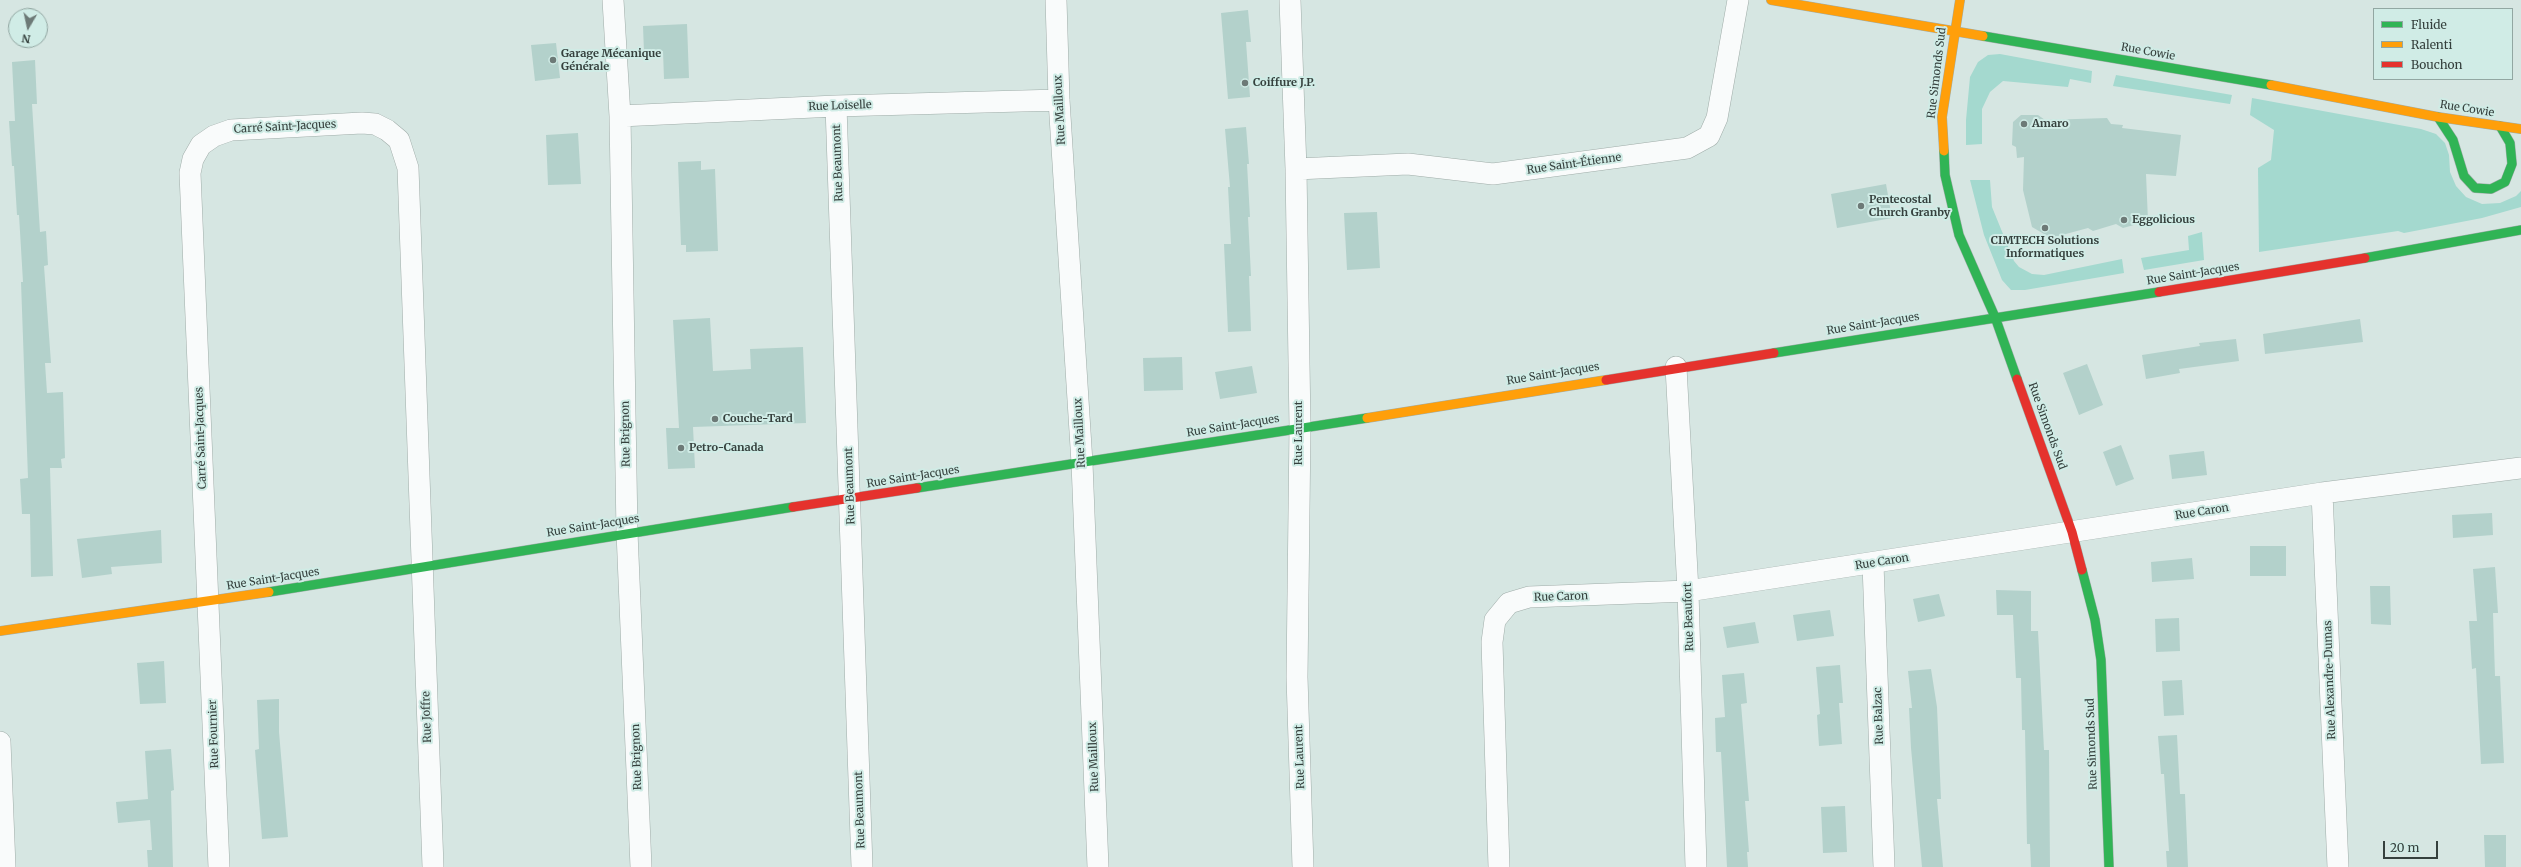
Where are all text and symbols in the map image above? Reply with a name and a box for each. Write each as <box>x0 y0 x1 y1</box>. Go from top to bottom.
north arrow <box>8 8 48 48</box>
legend <box>2373 8 2513 80</box>
text: Fluide <box>2411 17 2447 32</box>
street label: Rue Simonds Sud <box>1925 27 1949 119</box>
text: N <box>21 31 32 46</box>
text: Ralenti <box>2411 37 2452 52</box>
street label: Rue Cowie <box>2120 41 2176 63</box>
place label: Garage Mécanique Générale <box>561 47 661 73</box>
marker: Garage Mécanique Générale <box>548 55 558 65</box>
text: Bouchon <box>2411 57 2463 72</box>
street label: Rue Mailloux <box>1052 75 1068 145</box>
place label: Coiffure J.P. <box>1253 76 1315 90</box>
marker: Coiffure J.P. <box>1240 78 1250 88</box>
street label: Rue Loiselle <box>808 98 872 114</box>
street label: Rue Cowie <box>2439 98 2495 120</box>
place label: Amaro <box>2032 117 2068 131</box>
street label: Carré Saint-Jacques <box>234 118 336 136</box>
marker: Amaro <box>2019 119 2029 129</box>
street label: Rue Beaumont <box>830 124 846 202</box>
street label: Rue Saint-Étienne <box>1526 151 1622 177</box>
place label: Pentecostal Church Granby <box>1869 193 1950 219</box>
marker: Pentecostal Church Granby <box>1856 201 1866 211</box>
place label: Eggolicious <box>2132 213 2195 227</box>
marker: Eggolicious <box>2119 215 2129 225</box>
marker: CIMTECH Solutions Informatiques <box>2040 223 2050 233</box>
place label: CIMTECH Solutions Informatiques <box>1991 234 2099 260</box>
street label: Rue Saint-Jacques <box>2146 260 2240 288</box>
street label: Rue Saint-Jacques <box>1826 310 1920 338</box>
street label: Rue Saint-Jacques <box>1506 360 1600 388</box>
street label: Rue Simonds Sud <box>2025 381 2069 471</box>
street label: Carré Saint-Jacques <box>193 387 209 489</box>
street label: Rue Mailloux <box>1072 398 1088 468</box>
street label: Rue Brignon <box>619 401 633 467</box>
street label: Rue Laurent <box>1292 401 1306 465</box>
place label: Couche-Tard <box>723 412 793 426</box>
street label: Rue Saint-Jacques <box>1186 412 1280 440</box>
marker: Couche-Tard <box>710 414 720 424</box>
place label: Petro-Canada <box>689 441 764 455</box>
marker: Petro-Canada <box>676 443 686 453</box>
street label: Rue Beaumont <box>842 447 858 525</box>
street label: Rue Saint-Jacques <box>866 463 960 491</box>
street label: Rue Caron <box>2174 501 2230 523</box>
street label: Rue Saint-Jacques <box>546 512 640 540</box>
street label: Rue Caron <box>1854 551 1910 573</box>
street label: Rue Saint-Jacques <box>226 565 320 593</box>
street label: Rue Beaufort <box>1681 583 1697 651</box>
street label: Rue Caron <box>1534 589 1588 605</box>
street label: Rue Alexandre-Dumas <box>2321 620 2339 740</box>
street label: Rue Balzac <box>1871 687 1887 745</box>
street label: Rue Joffre <box>419 691 435 743</box>
street label: Rue Simonds Sud <box>2084 698 2100 790</box>
street label: Rue Fournier <box>206 699 222 769</box>
street label: Rue Mailloux <box>1086 722 1102 792</box>
street label: Rue Brignon <box>629 724 645 790</box>
street label: Rue Laurent <box>1292 725 1308 789</box>
street label: Rue Beaumont <box>852 771 868 849</box>
scale bar <box>2385 833 2440 859</box>
text: 20 m <box>2390 840 2419 855</box>

